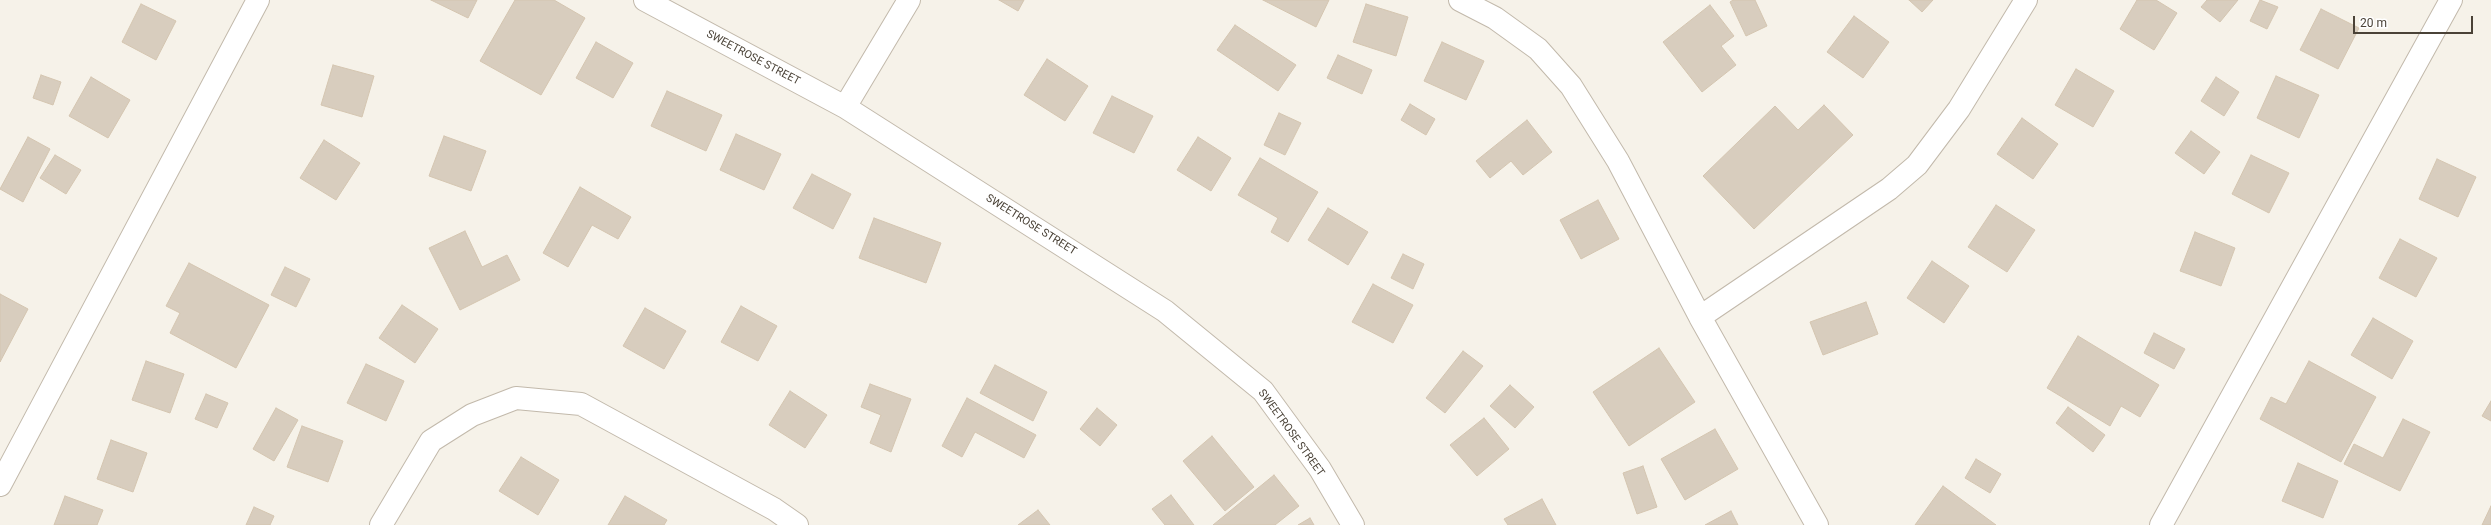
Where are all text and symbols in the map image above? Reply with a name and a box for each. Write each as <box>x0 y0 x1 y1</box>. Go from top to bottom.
scale bar <box>2355 8 2475 34</box>
text: 20 m <box>2360 16 2387 30</box>
street label: SWEETROSE STREET <box>704 28 802 88</box>
street label: SWEETROSE STREET <box>983 192 1079 258</box>
street label: SWEETROSE STREET <box>1255 387 1327 479</box>

